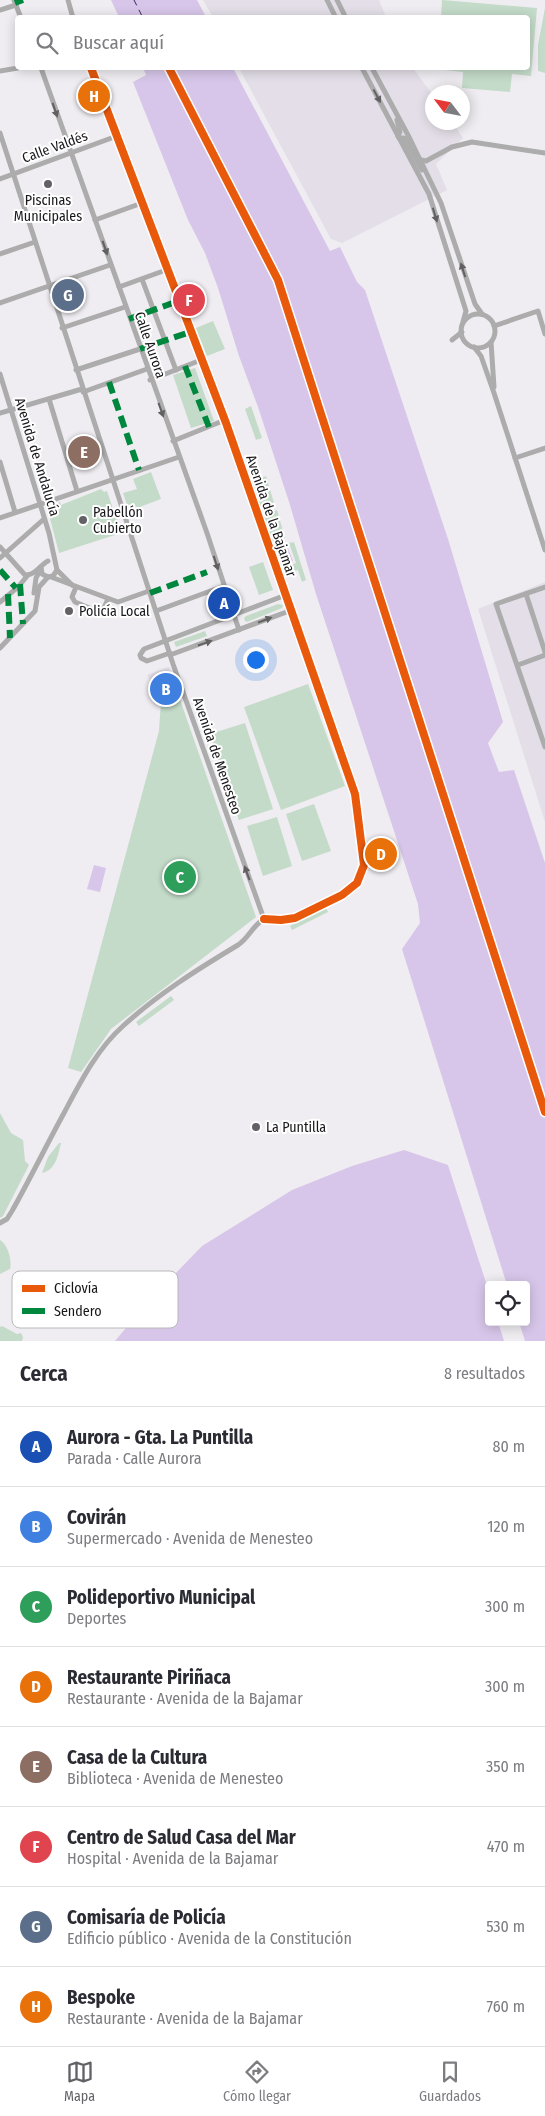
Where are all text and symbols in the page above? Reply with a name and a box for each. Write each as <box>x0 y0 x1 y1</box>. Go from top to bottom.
search box <box>15 15 530 70</box>
icon: search <box>33 29 61 57</box>
text: Buscar aquí <box>73 31 164 54</box>
pin: H <box>78 77 110 115</box>
north arrow <box>425 85 470 130</box>
one-way arrow <box>372 89 381 103</box>
one-way arrow <box>52 103 59 118</box>
street label: Calle Valdés <box>20 127 90 167</box>
marker: Piscinas Municipales <box>42 178 54 190</box>
place label: Piscinas Municipales <box>14 192 82 225</box>
one-way arrow <box>432 208 440 223</box>
one-way arrow <box>101 241 109 256</box>
one-way arrow <box>459 262 466 277</box>
pin: G <box>52 276 84 314</box>
pin: F <box>173 281 205 319</box>
street label: Calle Aurora <box>131 310 169 381</box>
street label: Avenida de Andalucía <box>11 396 63 518</box>
one-way arrow <box>158 403 166 417</box>
pin: E <box>68 433 100 471</box>
street label: Avenida de la Bajamar <box>242 453 300 579</box>
place label: Pabellón Cubierto <box>93 504 143 537</box>
marker: Pabellón Cubierto <box>77 514 89 526</box>
one-way arrow <box>213 555 221 570</box>
pin: A <box>208 584 240 622</box>
place label: Policía Local <box>79 603 150 620</box>
marker: Policía Local <box>63 605 75 617</box>
one-way arrow <box>258 616 273 623</box>
one-way arrow <box>198 639 213 647</box>
your location <box>243 647 269 673</box>
pin: B <box>150 670 182 708</box>
street label: Avenida de Menesteo <box>189 695 245 817</box>
pin: D <box>365 835 397 873</box>
pin: C <box>164 858 196 896</box>
one-way arrow <box>243 865 251 880</box>
place label: La Puntilla <box>266 1119 326 1136</box>
marker: La Puntilla <box>250 1121 262 1133</box>
legend <box>12 1271 178 1328</box>
text: Ciclovía <box>54 1280 98 1297</box>
map controls <box>485 1281 530 1326</box>
button: locate <box>485 1281 530 1326</box>
text: Sendero <box>54 1303 102 1320</box>
text: Cerca <box>20 1361 68 1387</box>
text: 8 resultados <box>444 1364 525 1383</box>
text: Aurora - Gta. La Puntilla <box>67 1426 253 1449</box>
text: A <box>32 1437 40 1456</box>
text: 80 m <box>493 1437 525 1456</box>
text: Parada · Calle Aurora <box>67 1449 202 1468</box>
text: Covirán <box>67 1506 126 1529</box>
text: B <box>32 1517 40 1536</box>
text: 120 m <box>487 1517 525 1536</box>
text: Supermercado · Avenida de Menesteo <box>67 1529 313 1548</box>
text: Polideportivo Municipal <box>67 1586 255 1609</box>
text: C <box>32 1597 40 1616</box>
text: 300 m <box>485 1597 525 1616</box>
text: Deportes <box>67 1609 126 1628</box>
text: Restaurante Piriñaca <box>67 1666 231 1689</box>
text: D <box>31 1677 41 1696</box>
text: 300 m <box>485 1677 525 1696</box>
text: Restaurante · Avenida de la Bajamar <box>67 1689 303 1708</box>
text: Casa de la Cultura <box>67 1746 207 1769</box>
text: E <box>32 1757 40 1776</box>
text: 350 m <box>486 1757 525 1776</box>
text: Biblioteca · Avenida de Menesteo <box>67 1769 283 1788</box>
text: Centro de Salud Casa del Mar <box>67 1826 296 1849</box>
text: F <box>32 1837 40 1856</box>
text: 470 m <box>487 1837 525 1856</box>
text: Hospital · Avenida de la Bajamar <box>67 1849 278 1868</box>
text: Comisaría de Policía <box>67 1906 226 1929</box>
text: G <box>31 1917 41 1936</box>
text: 530 m <box>486 1917 525 1936</box>
text: Edificio público · Avenida de la Constitución <box>67 1929 352 1948</box>
text: Bespoke <box>67 1986 135 2009</box>
text: H <box>31 1997 41 2016</box>
text: 760 m <box>487 1997 525 2016</box>
text: Restaurante · Avenida de la Bajamar <box>67 2009 303 2028</box>
tab: Mapa <box>64 2058 95 2105</box>
tab: Cómo llegar <box>223 2058 291 2105</box>
tab: Guardados <box>419 2058 481 2105</box>

